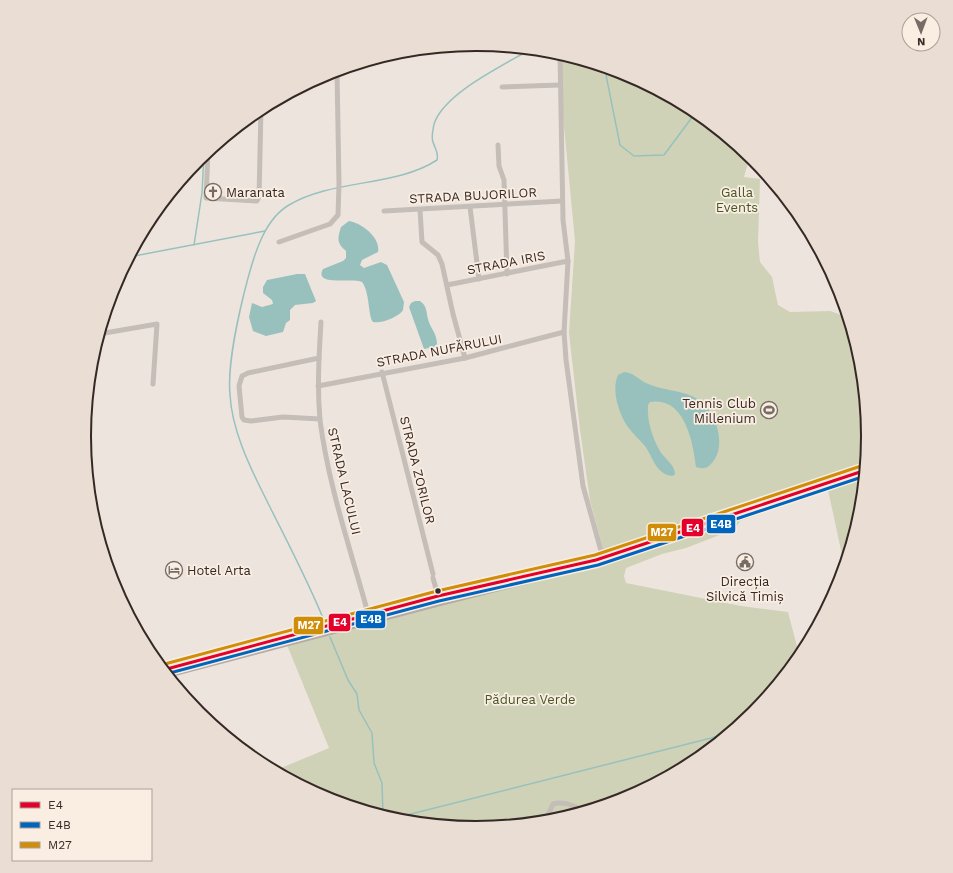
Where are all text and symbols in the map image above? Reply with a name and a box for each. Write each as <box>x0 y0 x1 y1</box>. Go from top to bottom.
north arrow <box>901 12 941 52</box>
text: N <box>917 35 925 48</box>
church icon: Maranata <box>203 182 223 202</box>
place label: Maranata <box>226 185 285 200</box>
street label: STRADA BUJORILOR <box>409 185 538 206</box>
park label: Galla Events <box>716 185 758 215</box>
street label: STRADA IRIS <box>466 248 546 277</box>
street label: STRADA NUFĂRULUI <box>375 331 503 370</box>
place label: Tennis Club Millenium <box>682 396 756 426</box>
sports icon: Tennis Club Millenium <box>759 400 779 420</box>
street label: STRADA ZORILOR <box>397 415 438 526</box>
street label: STRADA LACULUI <box>325 426 364 536</box>
line badge: E4B <box>706 514 736 534</box>
line badge: E4 <box>681 518 704 537</box>
text: E4B <box>710 518 732 531</box>
text: E4 <box>686 522 700 535</box>
line badge: M27 <box>647 523 677 542</box>
text: M27 <box>650 526 674 539</box>
public building icon: Direcția Silvică Timiș <box>735 552 755 572</box>
hotel icon: Hotel Arta <box>164 560 184 580</box>
place label: Hotel Arta <box>187 563 251 578</box>
place label: Direcția Silvică Timiș <box>706 574 784 605</box>
unlabelled marker <box>433 586 443 596</box>
line badge: E4B <box>355 610 386 629</box>
line badge: E4 <box>328 613 351 632</box>
text: E4B <box>360 613 382 626</box>
line badge: M27 <box>293 616 324 635</box>
text: E4 <box>333 616 347 629</box>
text: M27 <box>297 619 321 632</box>
park label: Pădurea Verde <box>484 692 576 707</box>
legend <box>12 789 152 861</box>
text: E4 <box>48 798 63 812</box>
text: E4B <box>48 818 71 832</box>
text: M27 <box>48 838 72 852</box>

